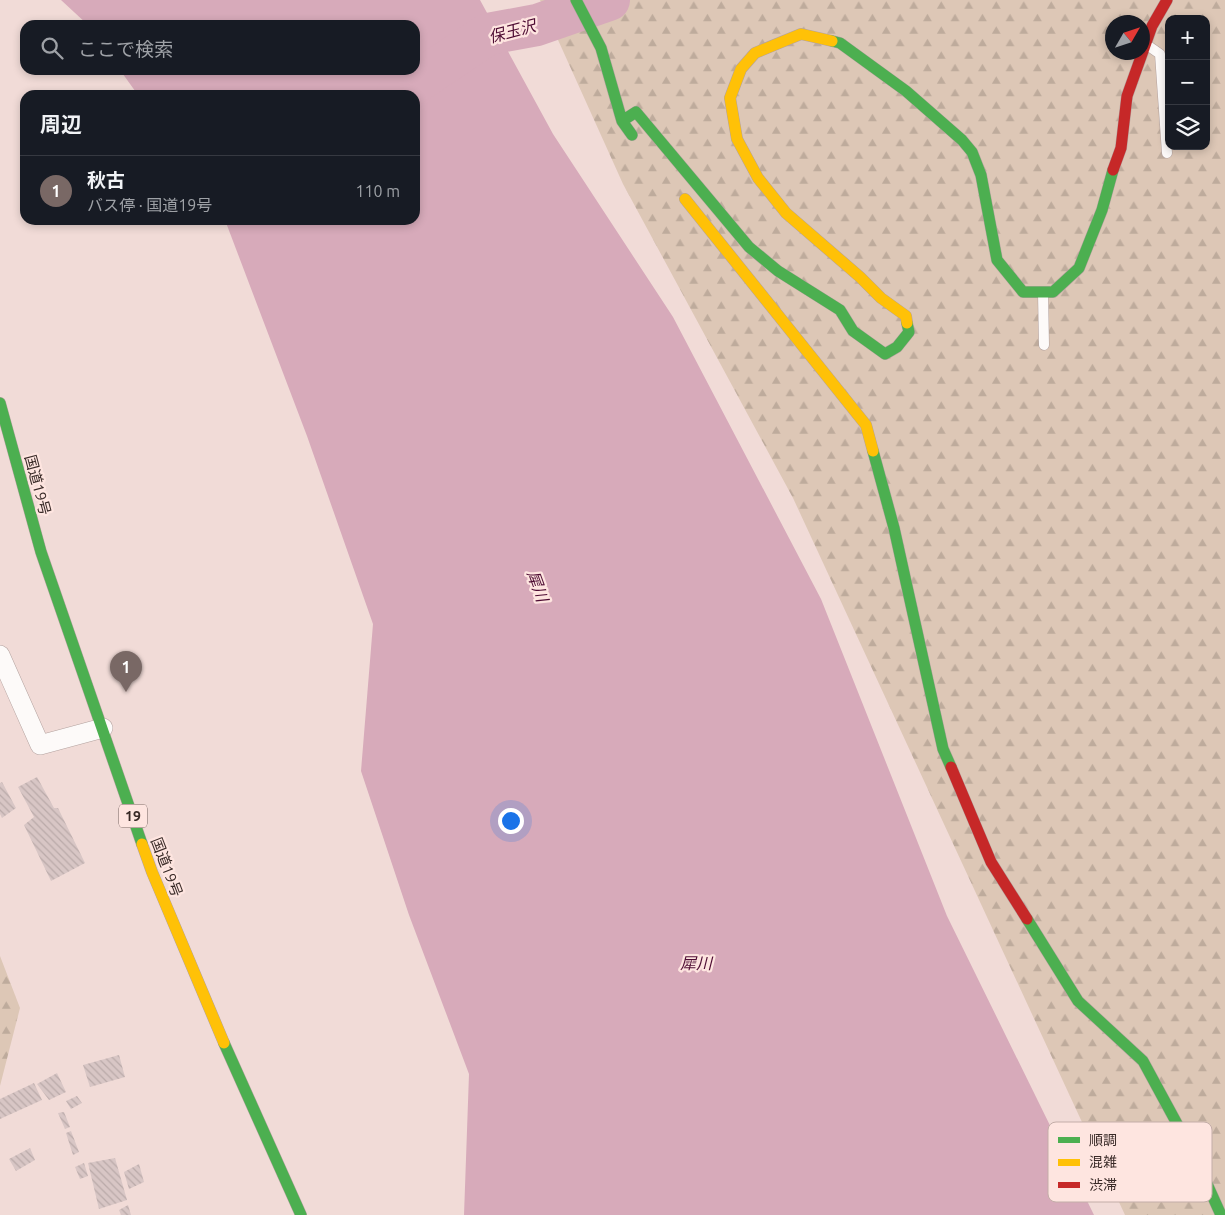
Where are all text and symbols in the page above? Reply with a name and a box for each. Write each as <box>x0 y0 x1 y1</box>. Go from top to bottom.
north arrow <box>1105 15 1150 60</box>
map controls <box>1165 15 1210 150</box>
button: + <box>1165 15 1210 60</box>
water label: 保玉沢 <box>486 16 539 46</box>
search box <box>20 20 420 75</box>
icon: search <box>38 34 66 62</box>
text: ここで検索 <box>78 38 173 60</box>
button: − <box>1165 60 1210 105</box>
button: layers <box>1165 105 1210 150</box>
text: 周辺 <box>40 112 82 136</box>
text: 秋古 <box>87 169 125 191</box>
text: 1 <box>51 182 61 200</box>
text: 110 m <box>355 182 400 200</box>
text: バス停 · 国道19号 <box>87 196 212 214</box>
street label: 国道19号 <box>22 453 54 517</box>
water label: 犀川 <box>524 568 553 606</box>
pin: 1 <box>110 651 142 692</box>
road number: 19 <box>119 804 147 828</box>
your location <box>498 808 524 834</box>
street label: 国道19号 <box>148 835 186 899</box>
water label: 犀川 <box>680 954 714 972</box>
legend <box>1048 1122 1212 1202</box>
text: 順調 <box>1089 1132 1117 1148</box>
text: 混雑 <box>1089 1154 1117 1170</box>
text: 渋滞 <box>1089 1177 1117 1193</box>

